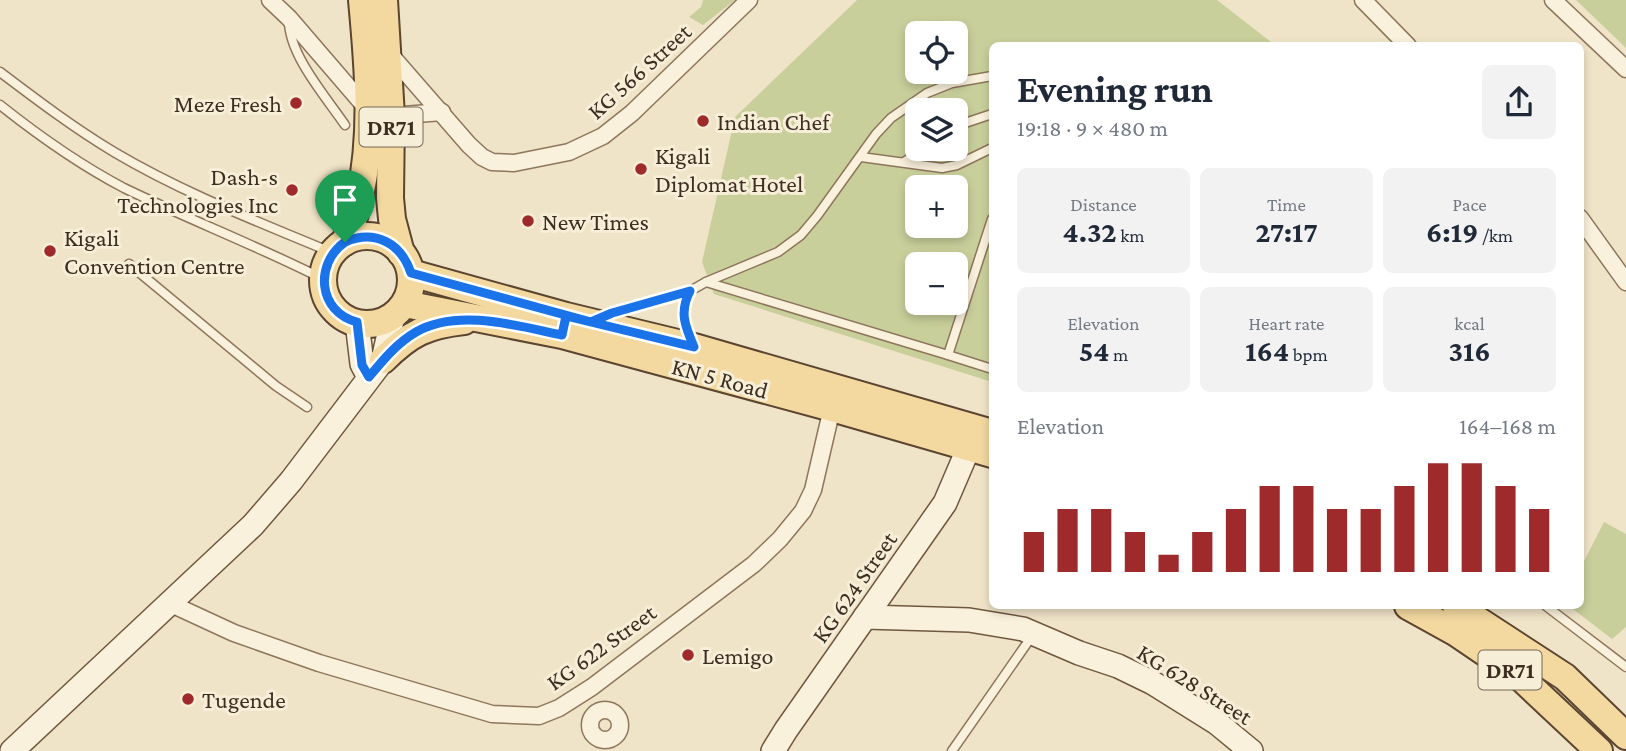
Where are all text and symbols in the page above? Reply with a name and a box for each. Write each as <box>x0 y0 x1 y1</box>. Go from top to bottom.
street label: KG 566 Street <box>582 17 697 124</box>
map controls <box>905 21 968 315</box>
button: locate <box>905 21 968 84</box>
button: share <box>1482 65 1556 139</box>
text: Evening run <box>1017 68 1213 110</box>
place label: Meze Fresh <box>174 90 282 117</box>
marker: Meze Fresh <box>288 95 304 111</box>
button: layers <box>905 98 968 161</box>
road number: DR71 <box>360 108 422 146</box>
place label: Indian Chef <box>717 108 831 135</box>
marker: Indian Chef <box>695 113 711 129</box>
text: 19:18 · 9 × 480 m <box>1017 115 1168 141</box>
place label: Kigali Diplomat Hotel <box>655 142 803 197</box>
marker: Kigali Diplomat Hotel <box>633 161 649 177</box>
place label: Dash-s Technologies Inc <box>117 163 278 218</box>
pin <box>315 170 375 242</box>
button: + <box>905 175 968 238</box>
icon: arrive <box>326 181 364 219</box>
marker: Dash-s Technologies Inc <box>284 182 300 198</box>
text: Distance <box>1070 194 1137 215</box>
text: Time <box>1267 194 1306 215</box>
text: Pace <box>1452 194 1487 215</box>
place label: New Times <box>542 208 649 235</box>
marker: New Times <box>520 213 536 229</box>
text: 4.32 <box>1062 215 1117 248</box>
text: 27:17 <box>1255 215 1318 248</box>
text: 6:19 <box>1426 215 1478 248</box>
place label: Kigali Convention Centre <box>64 224 245 279</box>
text: km <box>1117 225 1145 246</box>
text: /km <box>1478 225 1513 246</box>
marker: Kigali Convention Centre <box>42 243 58 259</box>
button: − <box>905 252 968 315</box>
text: Elevation <box>1068 313 1139 334</box>
text: Heart rate <box>1249 313 1324 334</box>
text: kcal <box>1454 313 1485 334</box>
text: 54 <box>1079 334 1110 367</box>
text: 164 <box>1245 334 1289 367</box>
text: 316 <box>1448 334 1491 367</box>
text: m <box>1110 344 1128 365</box>
text: bpm <box>1289 344 1328 365</box>
street label: KN 5 Road <box>669 352 771 404</box>
text: Elevation <box>1017 413 1104 439</box>
text: 164–168 m <box>1459 413 1556 439</box>
street label: KG 624 Street <box>806 525 903 648</box>
street label: KG 622 Street <box>541 598 662 696</box>
street label: KG 628 Street <box>1133 638 1258 730</box>
place label: Lemigo <box>702 642 773 669</box>
marker: Lemigo <box>680 647 696 663</box>
road number: DR71 <box>1478 650 1542 690</box>
place label: Tugende <box>202 686 286 713</box>
marker: Tugende <box>180 691 196 707</box>

